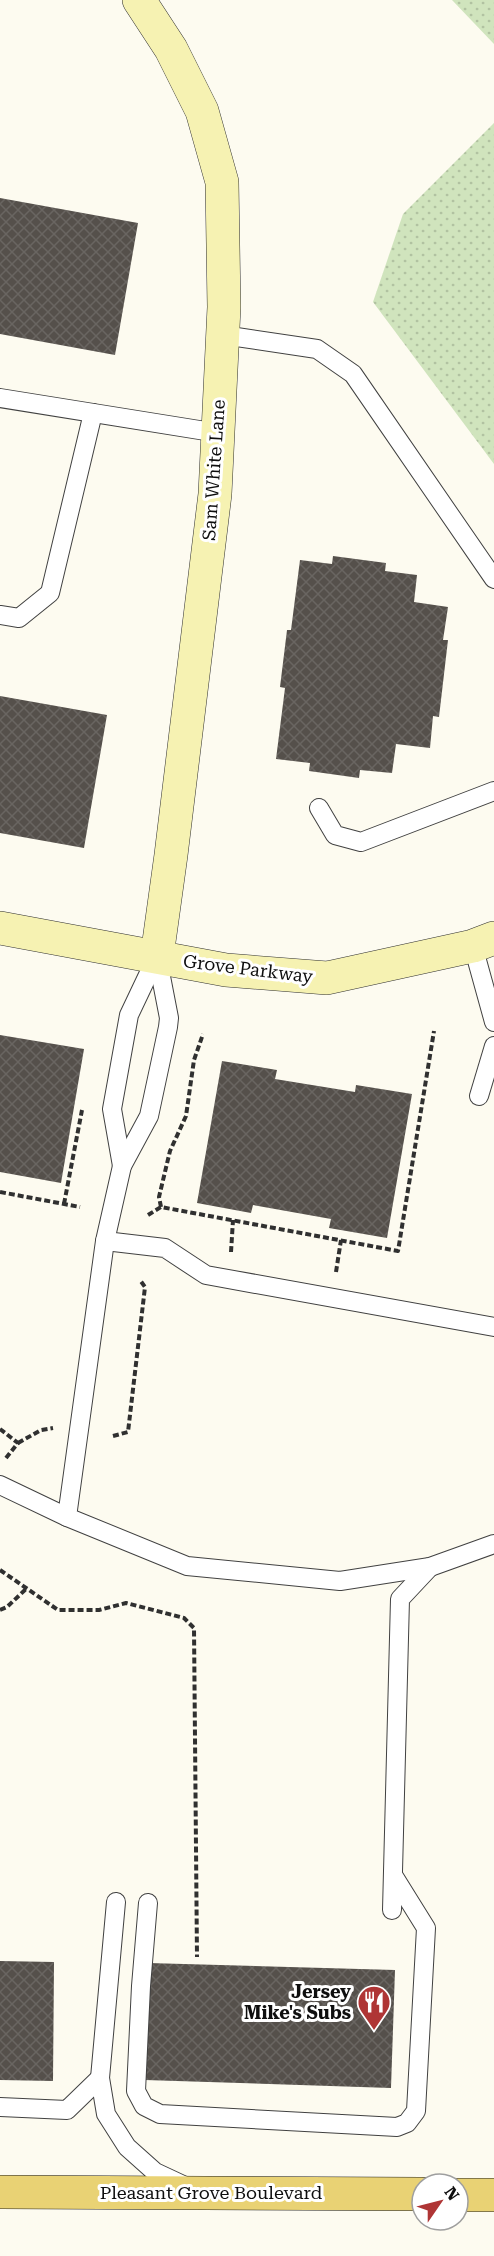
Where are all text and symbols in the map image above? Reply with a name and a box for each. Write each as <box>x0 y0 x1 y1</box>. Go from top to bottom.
street label: Sam White Lane <box>198 399 229 541</box>
street label: Grove Parkway <box>182 950 314 987</box>
place label: Jersey Mike's Subs <box>244 1981 351 2023</box>
restaurant icon: Jersey Mike's Subs <box>356 1984 392 2031</box>
north arrow <box>410 2172 470 2232</box>
street label: Pleasant Grove Boulevard <box>100 2182 323 2203</box>
text: N <box>441 2183 463 2204</box>

